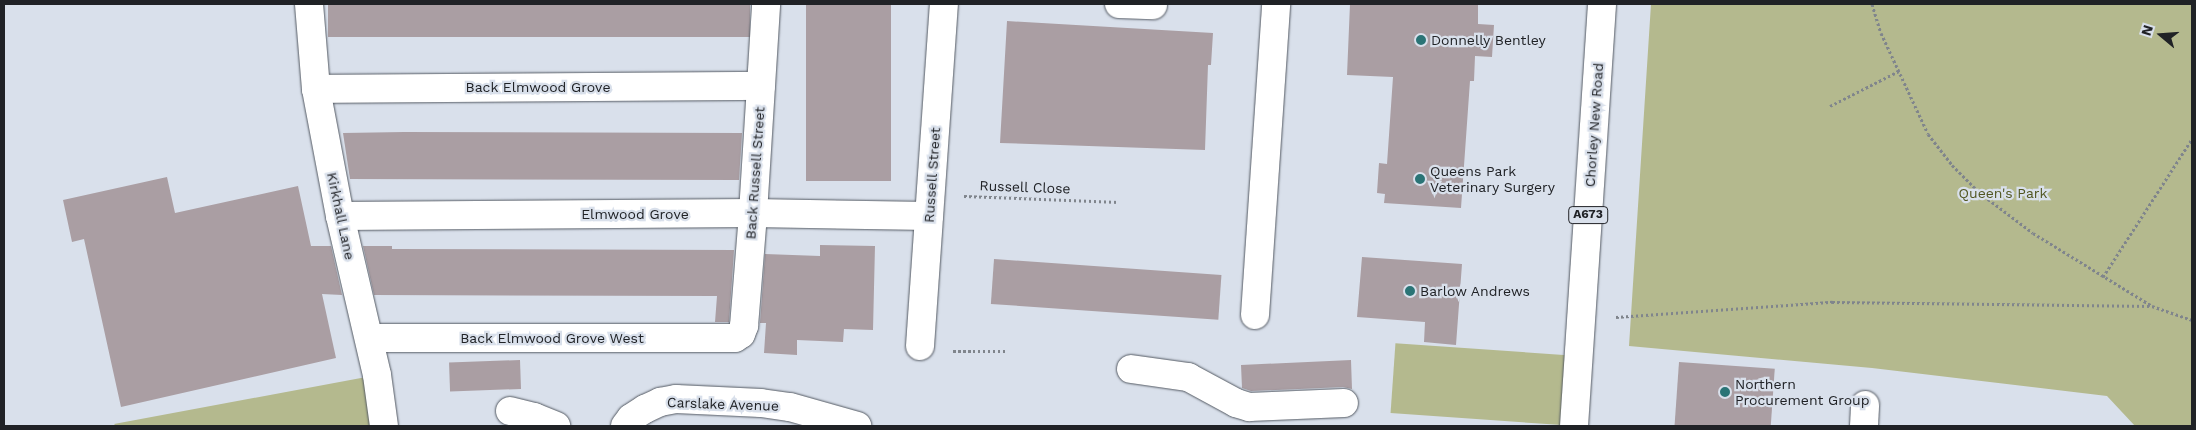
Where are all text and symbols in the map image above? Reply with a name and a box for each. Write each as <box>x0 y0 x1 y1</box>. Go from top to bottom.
north arrow <box>2136 10 2186 60</box>
text: N <box>2138 23 2156 38</box>
place label: Donnelly Bentley <box>1431 32 1546 48</box>
marker: Donnelly Bentley <box>1415 34 1427 46</box>
street label: Chorley New Road <box>1581 62 1607 188</box>
street label: Back Elmwood Grove <box>465 79 611 95</box>
street label: Back Russell Street <box>742 106 768 240</box>
street label: Russell Street <box>920 126 944 224</box>
place label: Queens Park Veterinary Surgery <box>1430 163 1555 196</box>
street label: Kirkhall Lane <box>323 170 359 262</box>
marker: Queens Park Veterinary Surgery <box>1414 173 1426 185</box>
street label: Russell Close <box>979 177 1071 197</box>
park label: Queen's Park <box>1959 185 2047 201</box>
street label: Elmwood Grove <box>581 206 689 222</box>
road number: A673 <box>1568 206 1608 224</box>
place label: Barlow Andrews <box>1420 283 1531 299</box>
marker: Barlow Andrews <box>1404 285 1416 297</box>
street label: Back Elmwood Grove West <box>460 330 644 346</box>
place label: Northern Procurement Group <box>1735 376 1870 408</box>
marker: Northern Procurement Group <box>1719 386 1731 398</box>
street label: Carslake Avenue <box>666 394 780 414</box>

